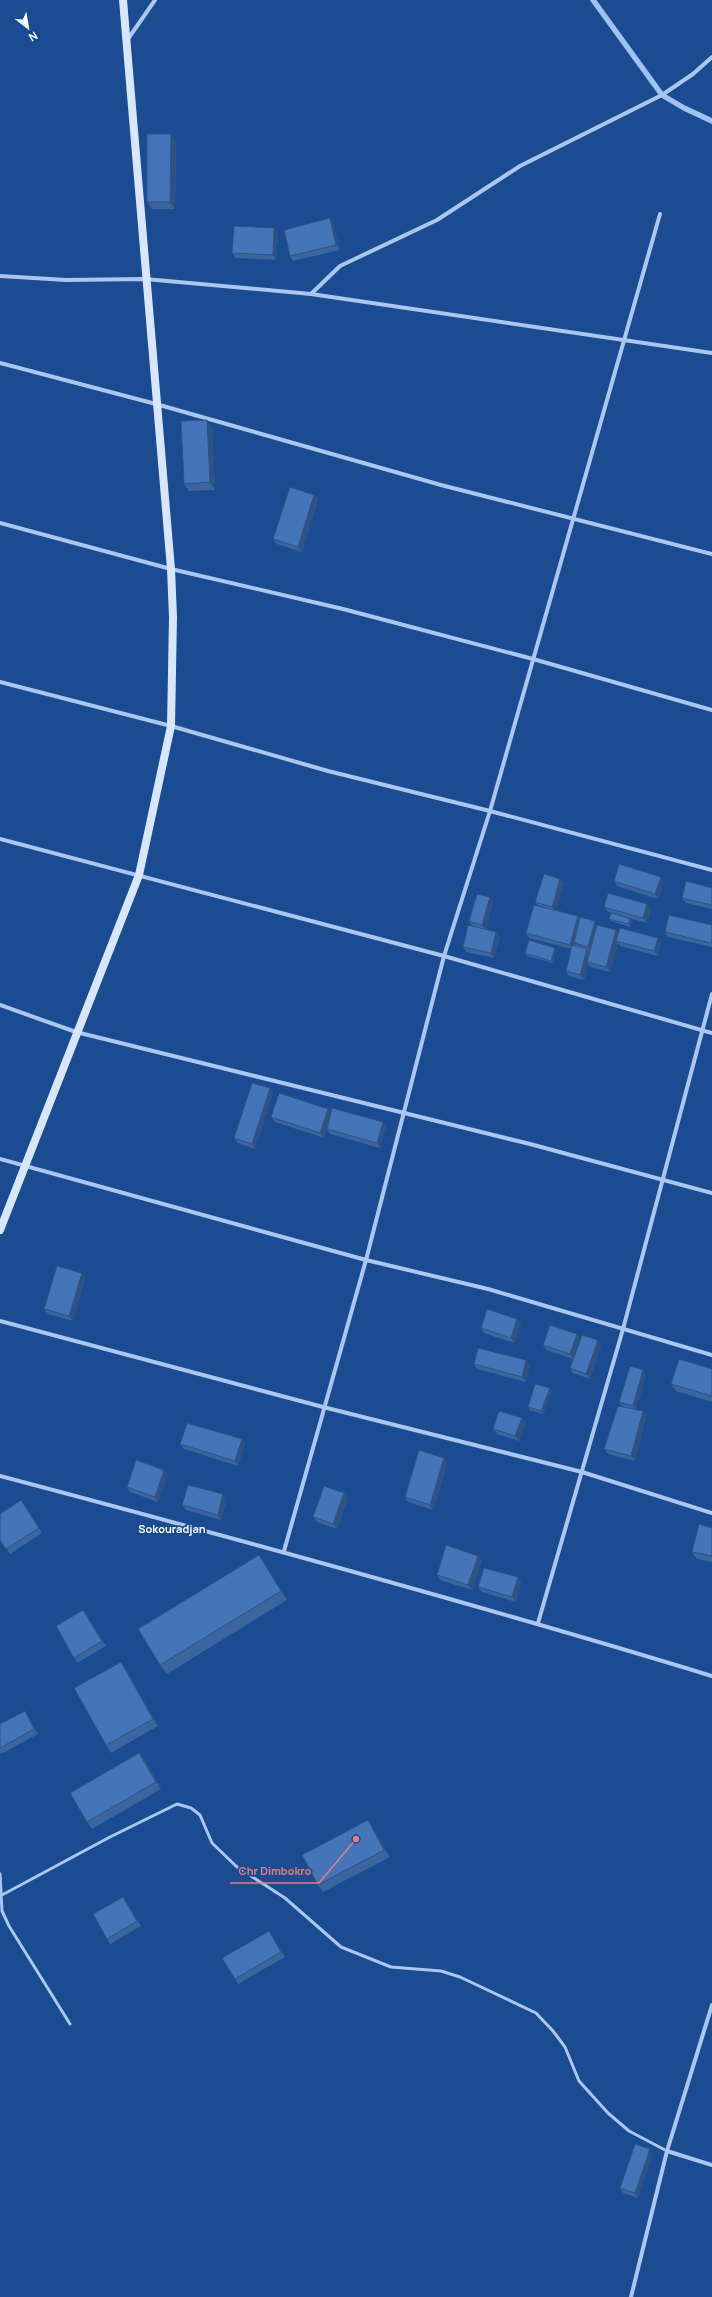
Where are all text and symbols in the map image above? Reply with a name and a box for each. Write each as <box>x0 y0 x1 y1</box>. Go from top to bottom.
north arrow <box>8 8 48 48</box>
text: N <box>26 29 41 46</box>
district label: Sokouradjan <box>138 1521 206 1536</box>
callout: Chr Dimbokro <box>230 1860 319 1883</box>
text: Chr Dimbokro <box>239 1863 312 1878</box>

